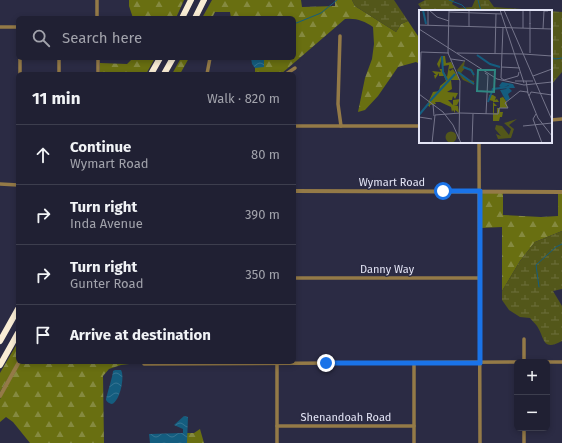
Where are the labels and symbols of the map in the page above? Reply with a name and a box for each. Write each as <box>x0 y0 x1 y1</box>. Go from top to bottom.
inset map <box>419 10 552 143</box>
street label: Wymart Road <box>359 176 425 189</box>
route start <box>434 182 452 200</box>
street label: Danny Way <box>360 263 415 276</box>
route end <box>317 354 335 372</box>
street label: Shenandoah Road <box>301 411 391 424</box>

